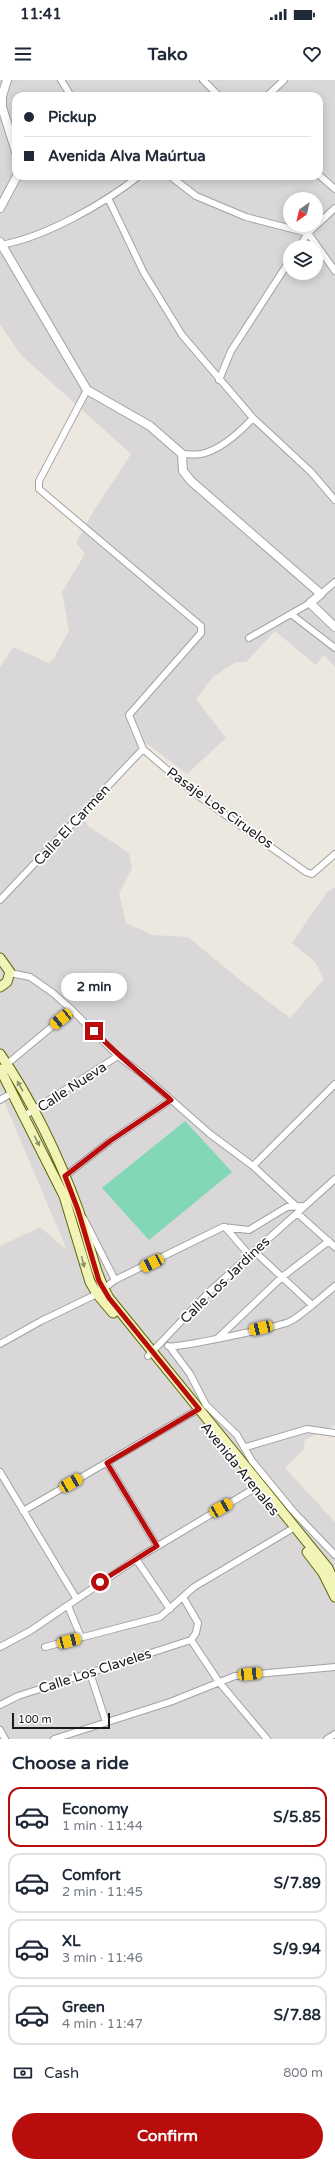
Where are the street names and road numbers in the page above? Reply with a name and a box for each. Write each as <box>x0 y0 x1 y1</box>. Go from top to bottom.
street label: Pasaje Los Ciruelos <box>164 764 277 852</box>
street label: Calle El Carmen <box>30 781 114 869</box>
street label: Calle Nueva <box>34 1058 110 1116</box>
street label: Calle Los Jardines <box>177 1233 274 1327</box>
street label: Avenida Arenales <box>197 1419 283 1519</box>
street label: Calle Los Claveles <box>37 1645 154 1697</box>

